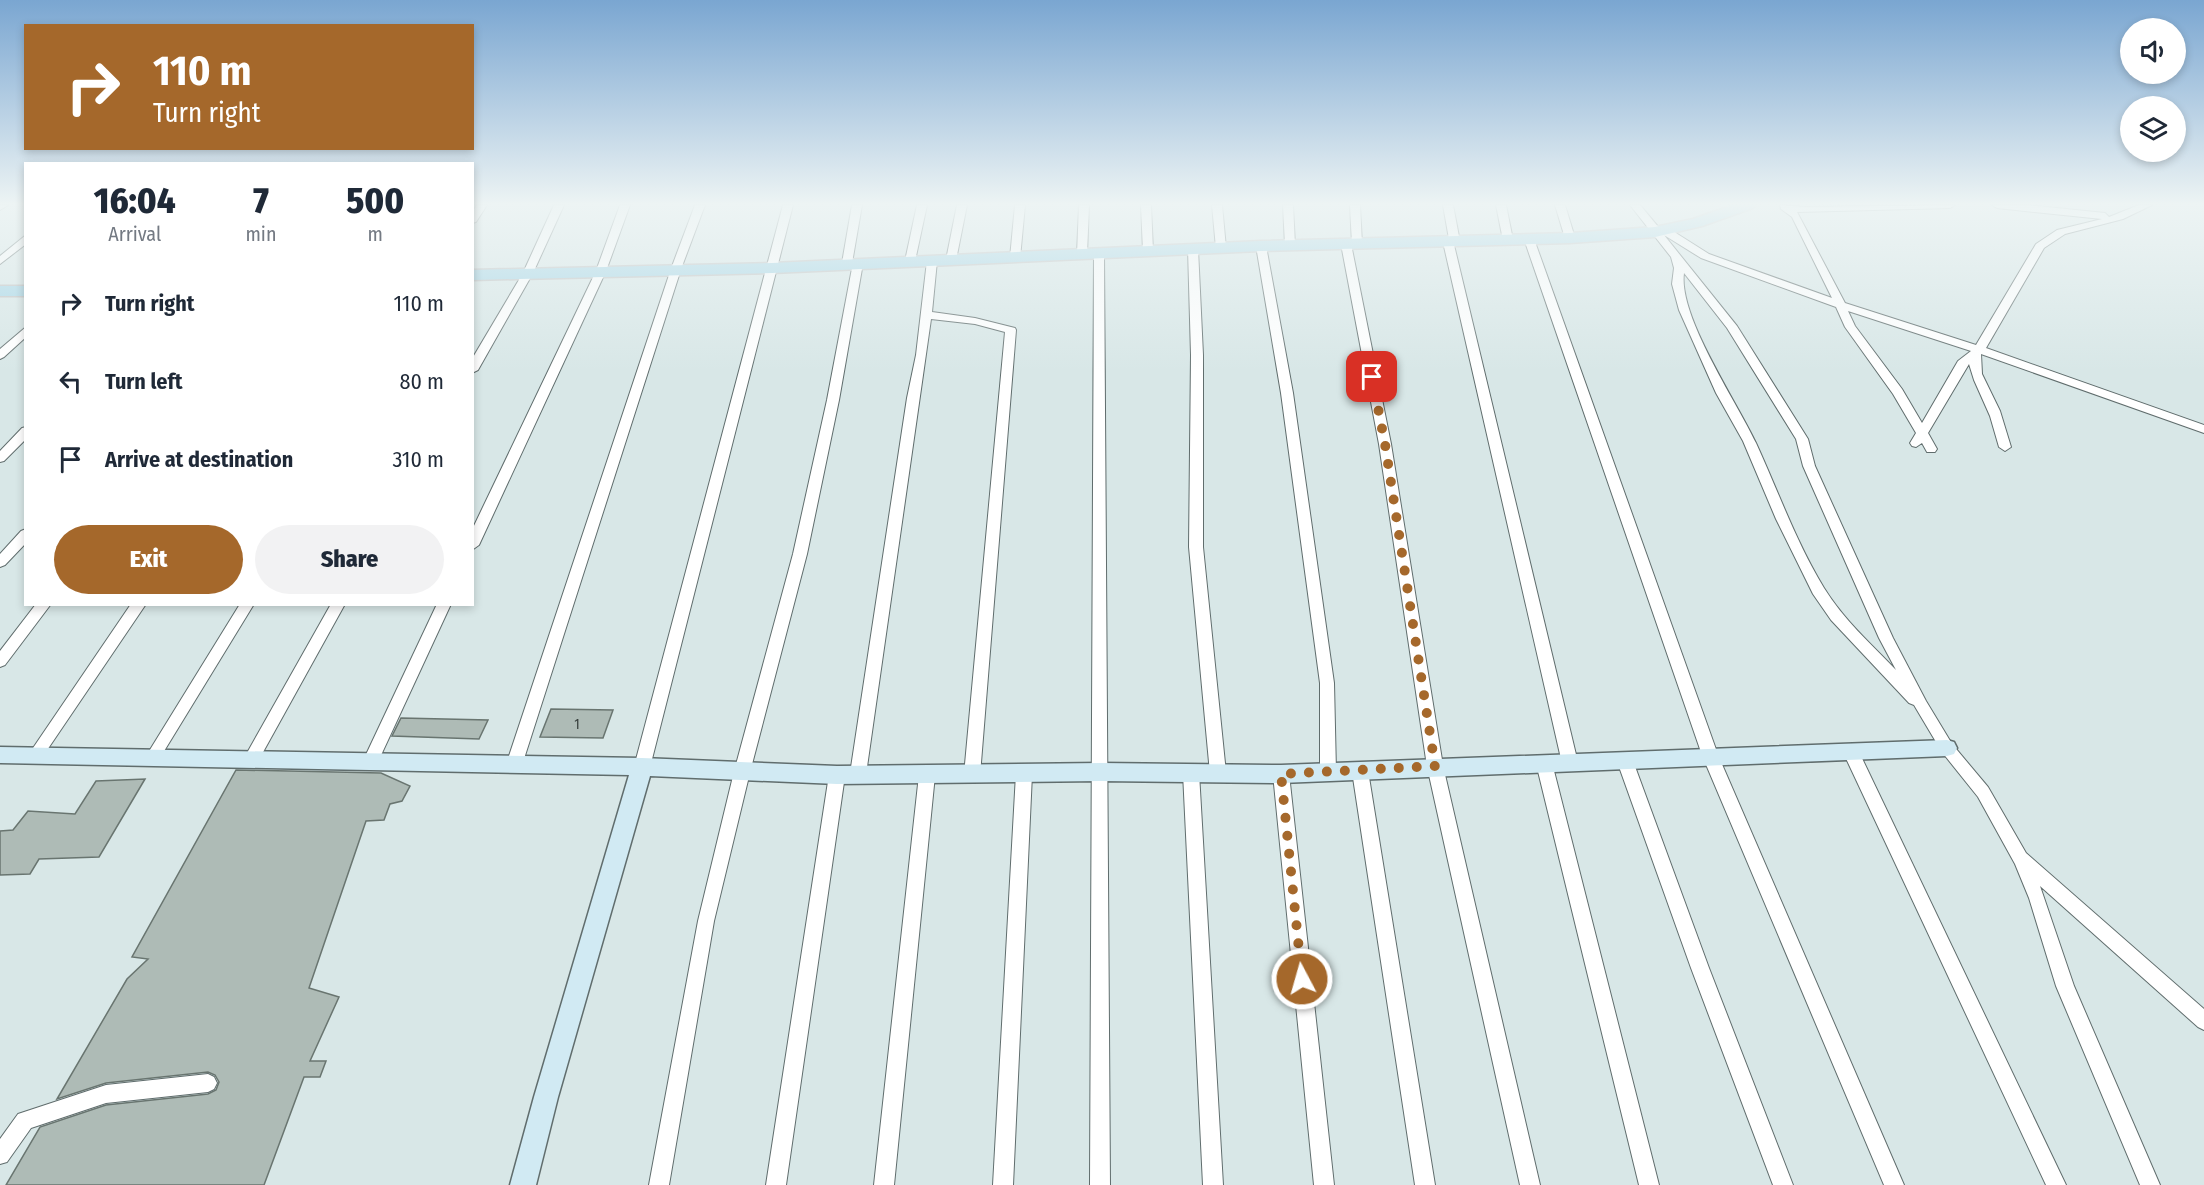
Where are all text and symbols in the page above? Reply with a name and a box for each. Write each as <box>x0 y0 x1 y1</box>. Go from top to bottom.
map controls <box>2120 18 2186 162</box>
button: sound <box>2120 18 2186 84</box>
text: 110 m <box>153 46 252 96</box>
icon: right <box>54 48 132 126</box>
button: layers <box>2120 96 2186 162</box>
text: Turn right <box>153 97 261 129</box>
text: 16:04 <box>94 179 176 223</box>
text: 7 <box>253 179 269 223</box>
text: 500 <box>346 179 404 223</box>
text: Arrival <box>108 222 161 246</box>
text: min <box>245 222 276 246</box>
text: m <box>368 222 383 246</box>
icon: right <box>54 287 87 320</box>
text: Turn right <box>105 290 194 317</box>
text: 110 m <box>394 290 444 317</box>
pin <box>1346 351 1397 402</box>
icon: arrive <box>1355 360 1388 393</box>
icon: left <box>54 365 87 398</box>
text: Turn left <box>105 368 183 395</box>
text: 80 m <box>399 368 444 395</box>
icon: arrive <box>54 443 87 476</box>
text: Arrive at destination <box>105 446 293 473</box>
text: 310 m <box>392 446 444 473</box>
button: Exit <box>54 525 243 594</box>
button: Share <box>255 525 444 594</box>
house number: 1 <box>574 716 580 733</box>
position arrow <box>1270 947 1334 1011</box>

